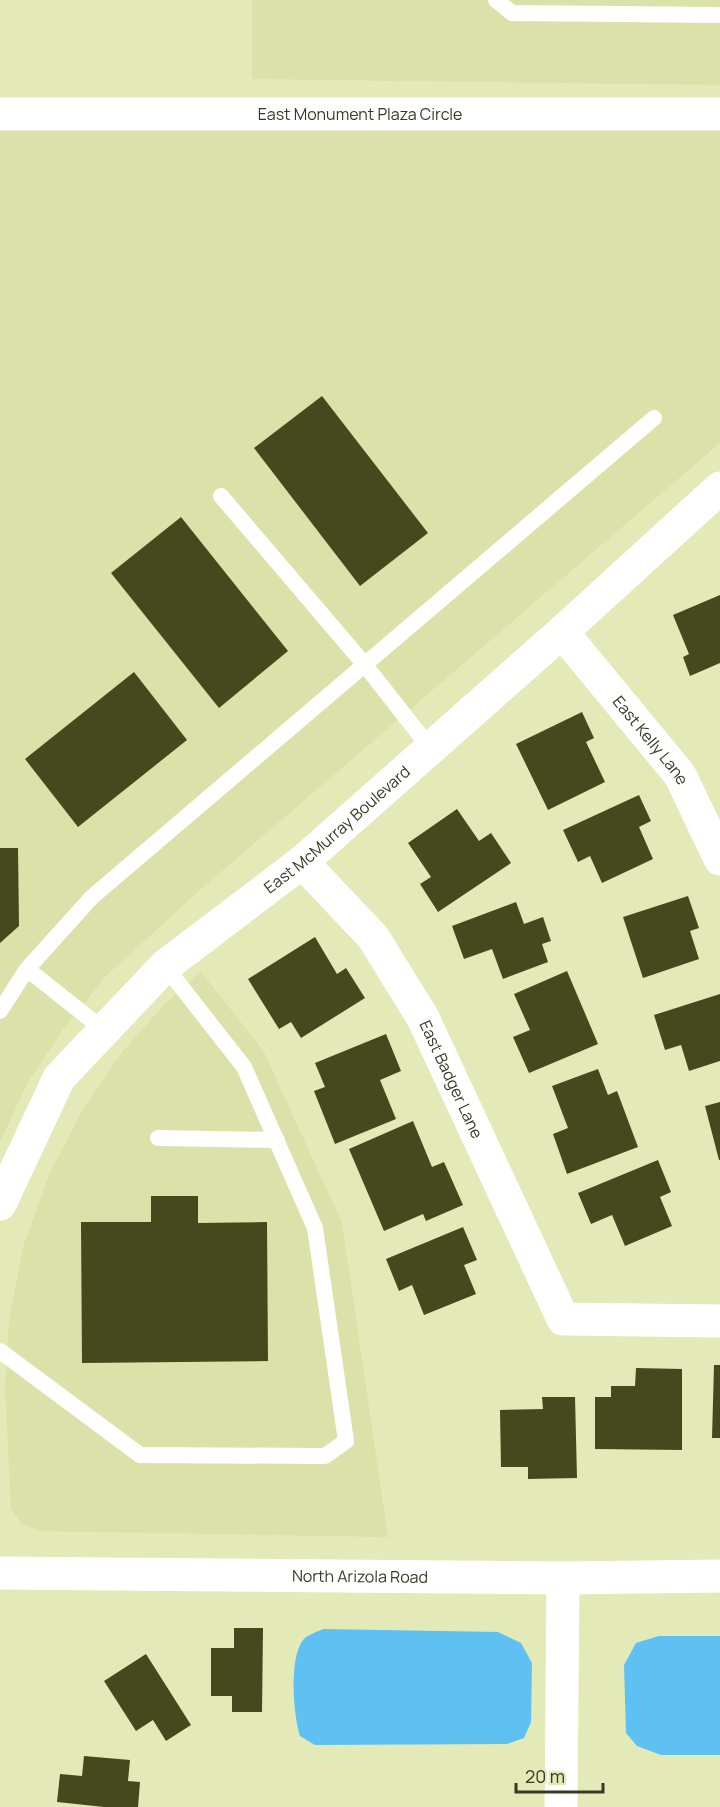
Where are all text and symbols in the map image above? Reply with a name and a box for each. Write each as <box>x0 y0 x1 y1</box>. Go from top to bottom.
street label: East Monument Plaza Circle <box>258 103 462 125</box>
street label: East Kelly Lane <box>608 691 694 788</box>
street label: East McMurray Boulevard <box>259 761 415 898</box>
street label: East Badger Lane <box>415 1017 488 1142</box>
street label: North Arizola Road <box>292 1565 428 1588</box>
scale bar <box>516 1756 603 1794</box>
text: 20 m <box>525 1764 565 1788</box>

